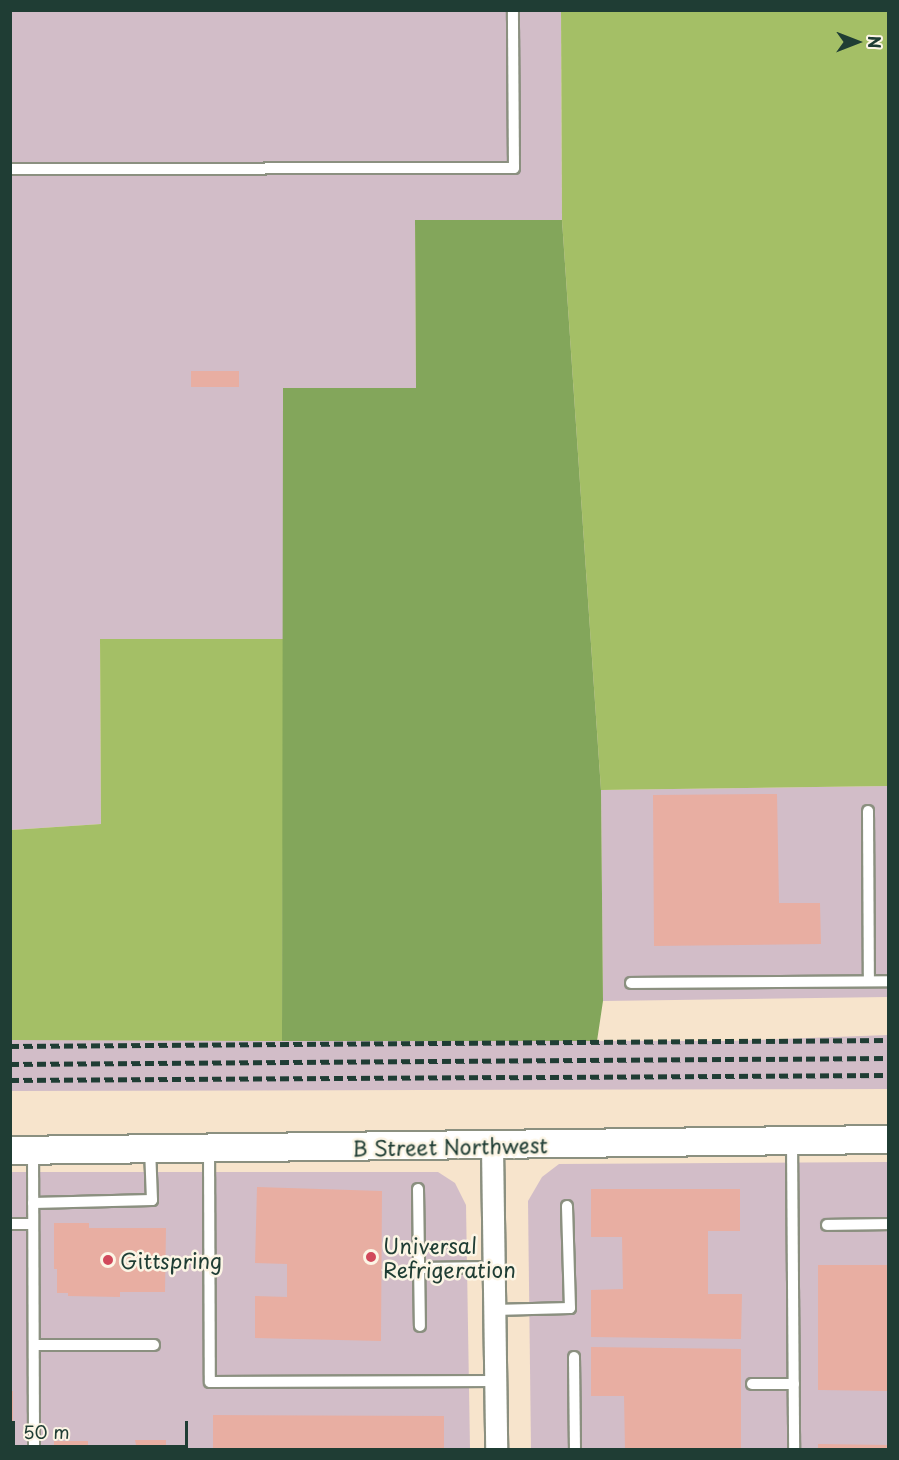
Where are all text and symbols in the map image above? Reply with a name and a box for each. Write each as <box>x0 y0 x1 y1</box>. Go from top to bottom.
north arrow <box>827 12 887 72</box>
text: N <box>863 36 887 48</box>
street label: B Street Northwest <box>353 1132 547 1160</box>
place label: Universal Refrigeration <box>383 1232 516 1282</box>
place label: Gittspring <box>120 1247 222 1273</box>
marker: Universal Refrigeration <box>364 1250 378 1264</box>
marker: Gittspring <box>101 1253 115 1267</box>
scale bar <box>15 1409 190 1447</box>
text: 50 m <box>23 1418 70 1445</box>

